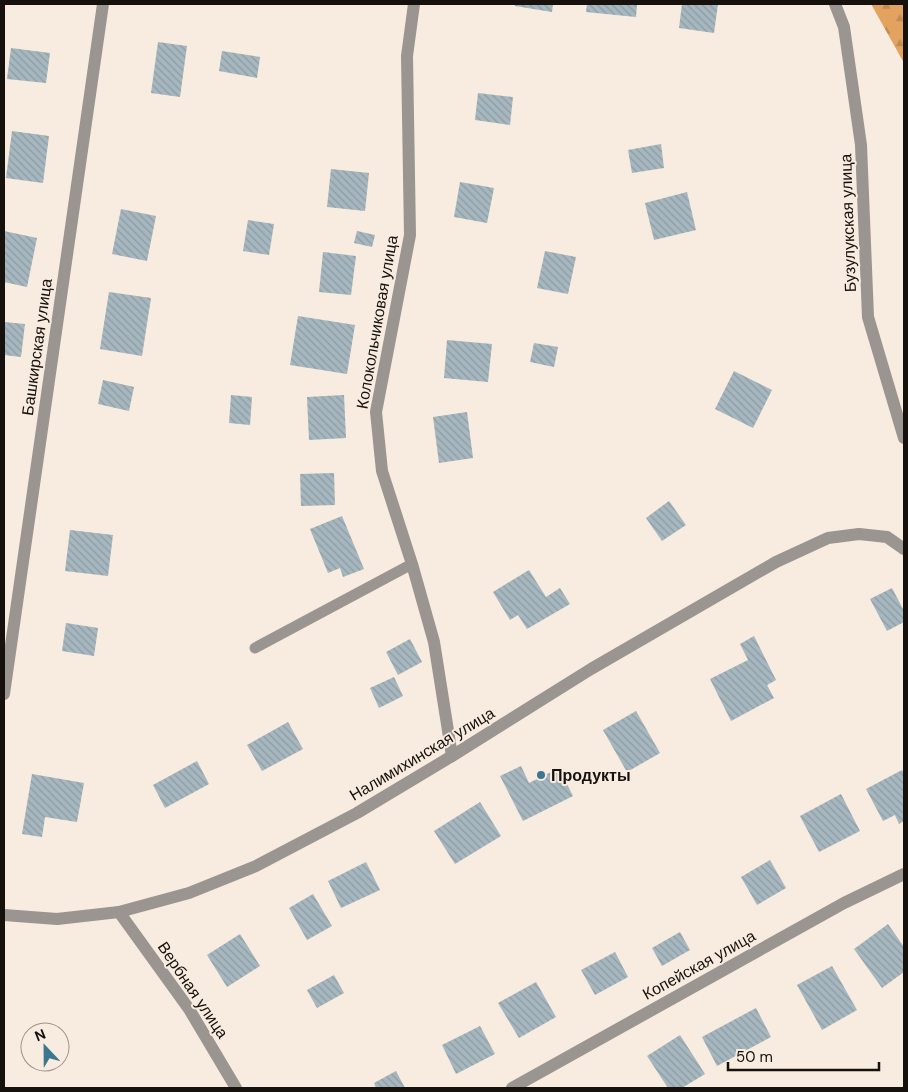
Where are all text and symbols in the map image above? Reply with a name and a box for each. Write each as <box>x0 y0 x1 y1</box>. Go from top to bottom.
street label: Бузулукская улица <box>835 153 861 293</box>
street label: Колокольчиковая улица <box>351 233 403 411</box>
street label: Башкирская улица <box>17 277 57 417</box>
street label: Налимихинская улица <box>346 702 498 806</box>
place label: Продукты <box>551 765 631 786</box>
marker: Продукты <box>535 769 547 781</box>
street label: Копейская улица <box>639 925 759 1005</box>
street label: Вербная улица <box>153 938 233 1042</box>
north arrow <box>20 1022 70 1072</box>
text: N <box>32 1025 48 1045</box>
scale bar <box>728 1040 879 1072</box>
text: 50 m <box>736 1047 773 1067</box>

